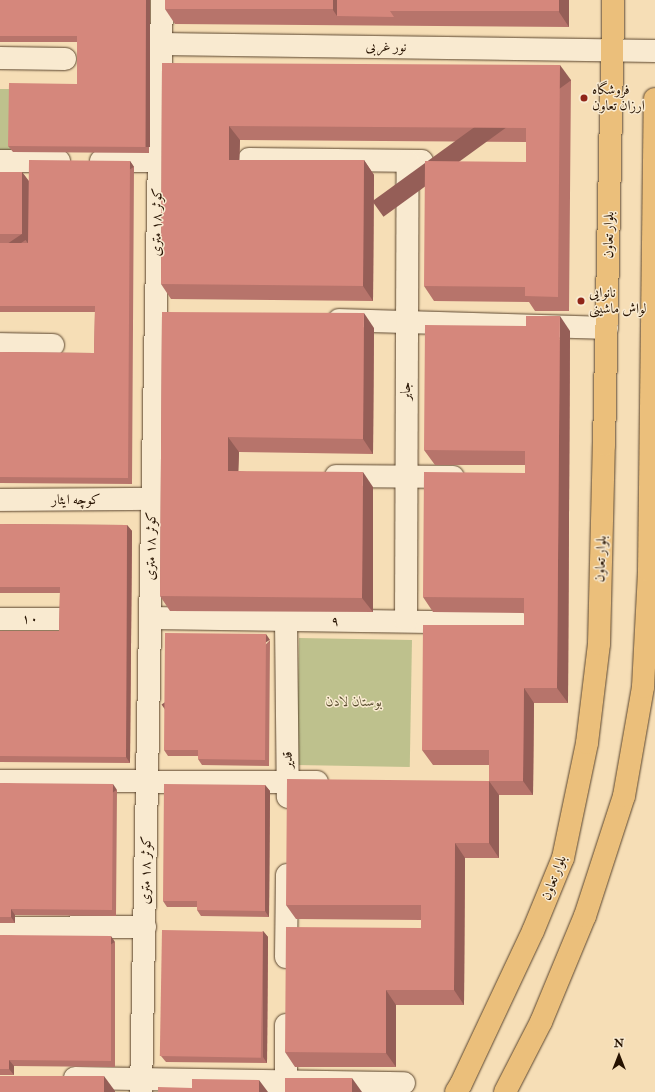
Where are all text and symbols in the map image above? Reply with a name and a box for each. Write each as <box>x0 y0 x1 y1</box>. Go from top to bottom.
street label: نور غربی <box>365 38 407 56</box>
place label: فروشگاه ارزان تعاون <box>592 82 645 114</box>
marker: فروشگاه ارزان تعاون <box>579 93 589 103</box>
street label: کوثر ۱۸ متری <box>148 188 166 256</box>
street label: بلوار تعاون <box>600 211 618 259</box>
place label: نانوایی لواش ماشینی <box>589 285 646 318</box>
marker: نانوایی لواش ماشینی <box>576 296 586 306</box>
street label: جابر <box>398 382 414 400</box>
street label: کوچه ایثار <box>51 492 101 508</box>
street label: کوثر ۱۸ متری <box>142 512 160 580</box>
street label: بلوار تعاون <box>592 535 610 583</box>
street label: ۱۰ <box>22 611 38 627</box>
street label: ۹ <box>331 613 339 629</box>
park label: بوستان لادن <box>326 694 382 710</box>
street label: قدیر <box>279 751 297 769</box>
street label: کوثر ۱۸ متری <box>137 836 155 904</box>
street label: بلوار تعاون <box>538 853 570 903</box>
north arrow <box>599 1036 639 1076</box>
text: N <box>614 1037 624 1050</box>

